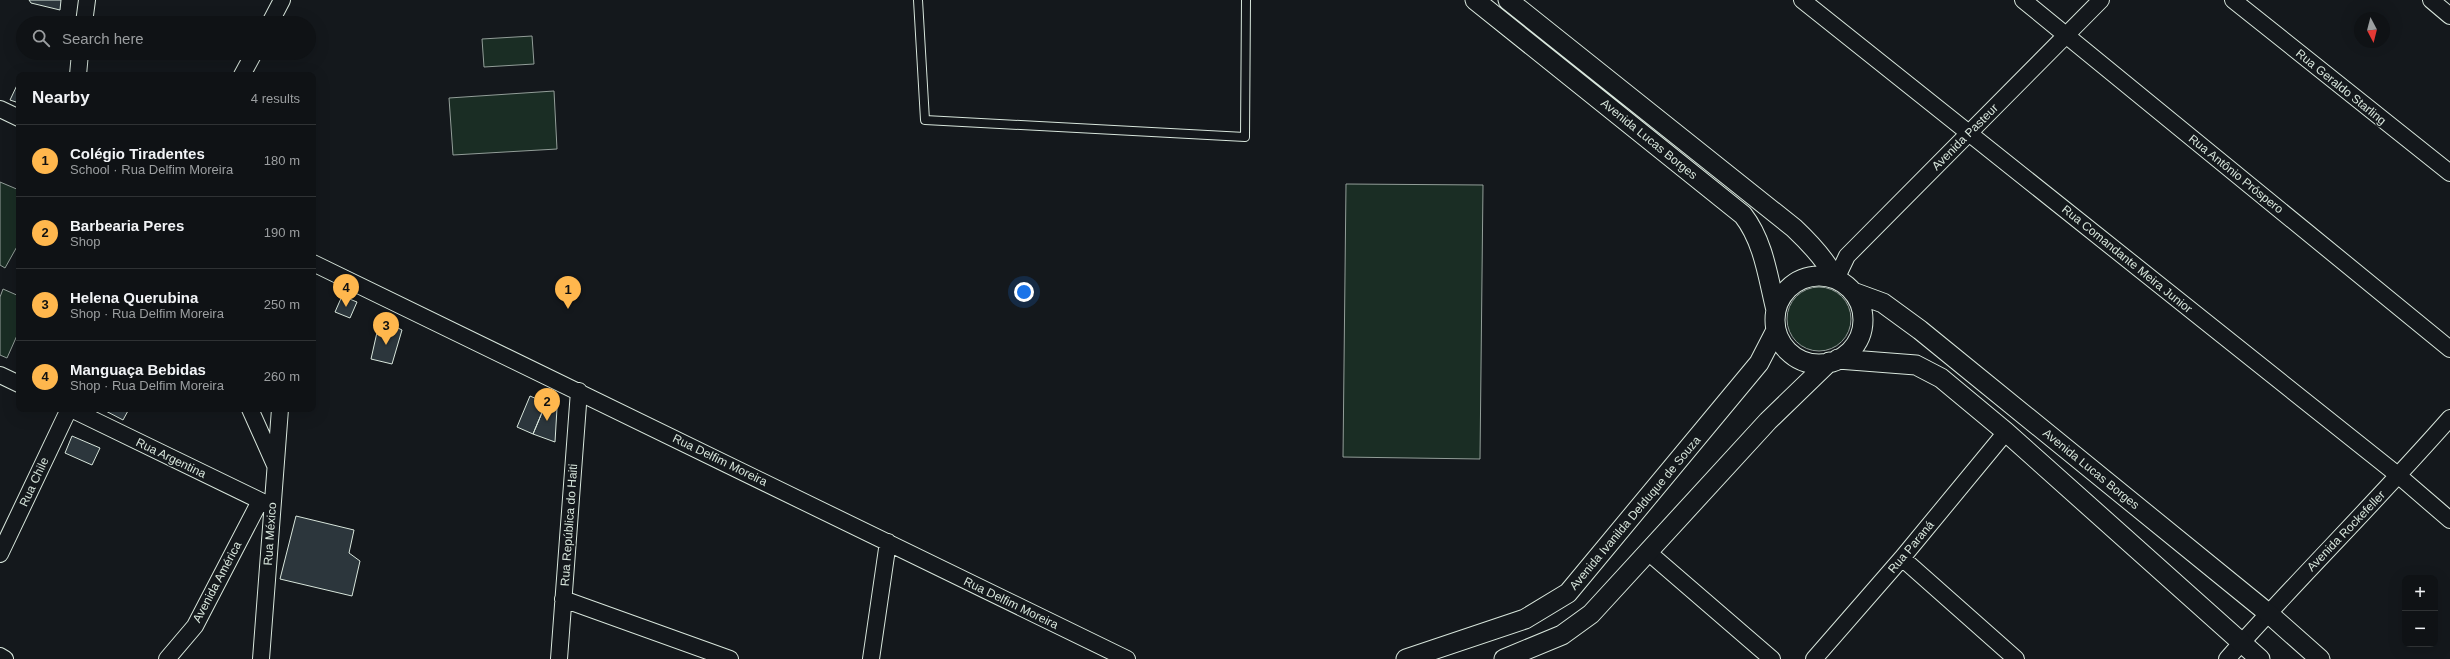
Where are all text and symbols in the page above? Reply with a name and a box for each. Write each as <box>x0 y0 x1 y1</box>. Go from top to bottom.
north arrow <box>2354 12 2390 48</box>
search box <box>16 16 316 60</box>
icon: search <box>30 27 52 49</box>
text: Search here <box>62 30 144 47</box>
street label: Rua Geraldo Starling <box>2293 46 2389 128</box>
text: Nearby <box>32 88 90 107</box>
text: 4 results <box>251 91 300 106</box>
street label: Avenida Lucas Borges <box>1598 96 1700 182</box>
street label: Avenida Pasteur <box>1929 101 2001 173</box>
street label: Rua Antônio Próspero <box>2186 132 2286 217</box>
text: Colégio Tiradentes <box>70 145 205 162</box>
text: 1 <box>41 153 49 168</box>
text: 180 m <box>264 153 300 168</box>
text: School · Rua Delfim Moreira <box>70 162 233 177</box>
street label: Rua Comandante Meira Junior <box>2059 202 2195 316</box>
text: Barbearia Peres <box>70 217 184 234</box>
text: 2 <box>41 225 49 240</box>
text: 190 m <box>264 225 300 240</box>
text: Shop <box>70 234 100 249</box>
pin: 4 <box>333 274 359 307</box>
pin: 1 <box>555 276 581 309</box>
your location <box>1014 282 1034 302</box>
text: Helena Querubina <box>70 289 198 306</box>
text: 3 <box>41 297 49 312</box>
text: 250 m <box>264 297 300 312</box>
text: Shop · Rua Delfim Moreira <box>70 306 224 321</box>
pin: 3 <box>373 312 399 345</box>
text: Manguaça Bebidas <box>70 361 206 378</box>
text: 4 <box>41 369 49 384</box>
text: 260 m <box>264 369 300 384</box>
text: Shop · Rua Delfim Moreira <box>70 378 224 393</box>
pin: 2 <box>534 388 560 421</box>
street label: Avenida Lucas Borges <box>2040 426 2142 512</box>
street label: Rua Delfim Moreira <box>670 431 770 489</box>
street label: Avenida Ivanilda Delduque de Souza <box>1566 433 1704 593</box>
street label: Rua Argentina <box>134 435 209 481</box>
street label: Rua Chile <box>17 455 52 509</box>
street label: Rua República do Haiti <box>558 463 580 587</box>
street label: Avenida Rockefeller <box>2304 488 2388 574</box>
street label: Rua México <box>261 502 279 566</box>
street label: Rua Paraná <box>1885 518 1937 576</box>
street label: Avenida América <box>190 539 244 625</box>
street label: Rua Delfim Moreira <box>961 574 1061 632</box>
map controls <box>2402 575 2438 647</box>
button: + <box>2402 575 2438 611</box>
button: − <box>2402 611 2438 647</box>

